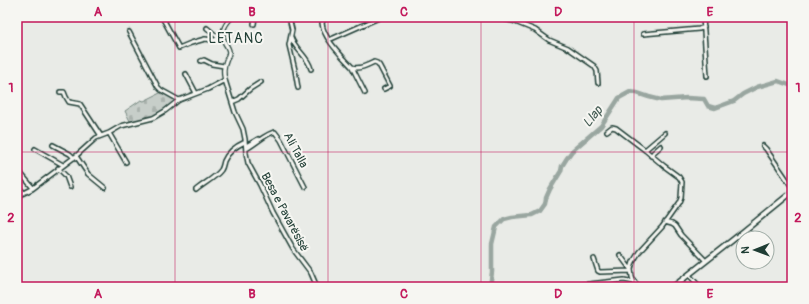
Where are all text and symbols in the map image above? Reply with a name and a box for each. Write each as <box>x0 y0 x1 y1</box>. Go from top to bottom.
text: A <box>94 4 103 20</box>
text: B <box>248 4 256 20</box>
text: C <box>400 4 408 20</box>
text: D <box>554 4 562 20</box>
text: E <box>707 4 714 20</box>
district label: LETANC <box>208 30 264 47</box>
text: 1 <box>8 80 14 96</box>
text: 1 <box>795 80 801 96</box>
water label: Llap <box>579 102 607 130</box>
street label: Ali Talla <box>280 130 311 171</box>
street label: Besa e Pavarësisë <box>257 170 312 254</box>
text: 2 <box>7 210 15 226</box>
text: 2 <box>794 210 802 226</box>
north arrow <box>735 230 775 270</box>
text: N <box>739 246 752 254</box>
text: A <box>94 286 103 302</box>
text: B <box>248 286 256 302</box>
text: C <box>400 286 408 302</box>
text: D <box>554 286 562 302</box>
text: E <box>707 286 714 302</box>

